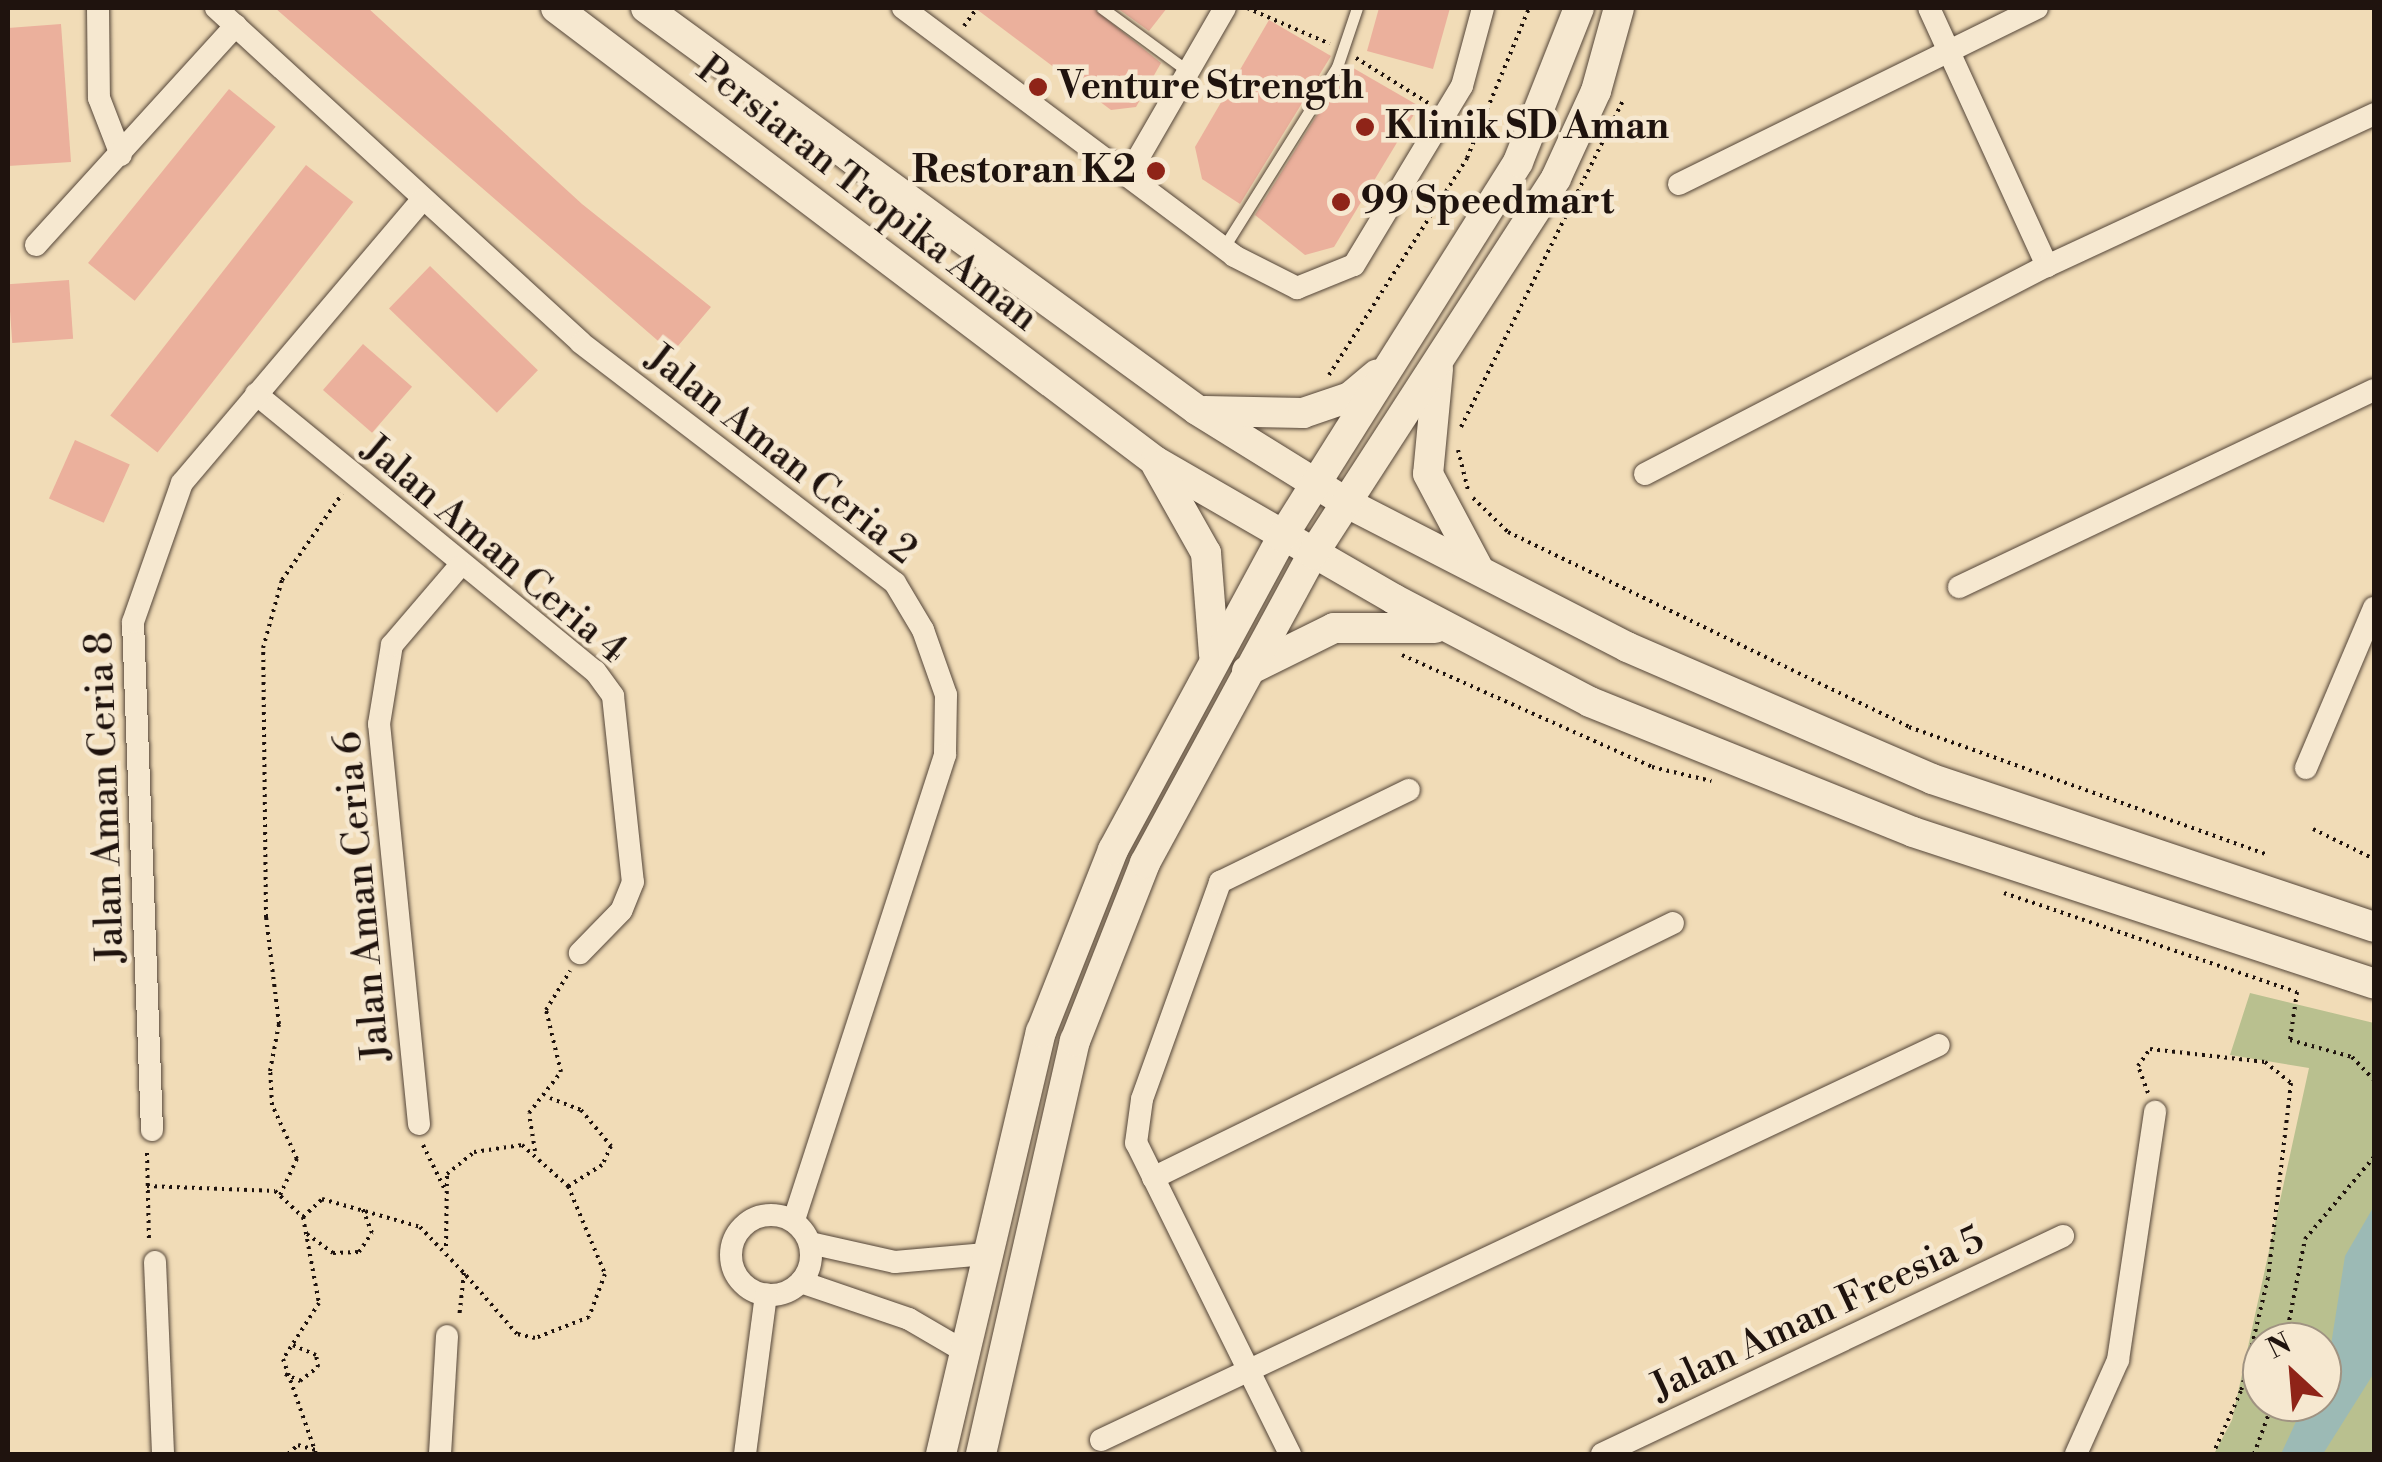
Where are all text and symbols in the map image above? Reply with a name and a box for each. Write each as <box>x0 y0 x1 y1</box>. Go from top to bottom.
street label: Persiaran Tropika Aman <box>688 47 1046 341</box>
place label: Venture Strength <box>1058 64 1364 110</box>
marker: Venture Strength <box>1027 76 1049 98</box>
place label: Klinik SD Aman <box>1385 104 1669 150</box>
marker: Klinik SD Aman <box>1354 116 1376 138</box>
place label: Restoran K2 <box>912 148 1136 194</box>
marker: Restoran K2 <box>1145 160 1167 182</box>
place label: 99 Speedmart <box>1361 179 1614 225</box>
marker: 99 Speedmart <box>1330 191 1352 213</box>
street label: Jalan Aman Ceria 2 <box>637 336 925 574</box>
street label: Jalan Aman Ceria 4 <box>353 426 635 674</box>
street label: Jalan Aman Ceria 8 <box>77 631 135 963</box>
street label: Jalan Aman Ceria 6 <box>326 729 400 1063</box>
street label: Jalan Aman Freesia 5 <box>1645 1217 1991 1411</box>
north arrow <box>2242 1322 2342 1422</box>
text: N <box>2262 1326 2297 1367</box>

